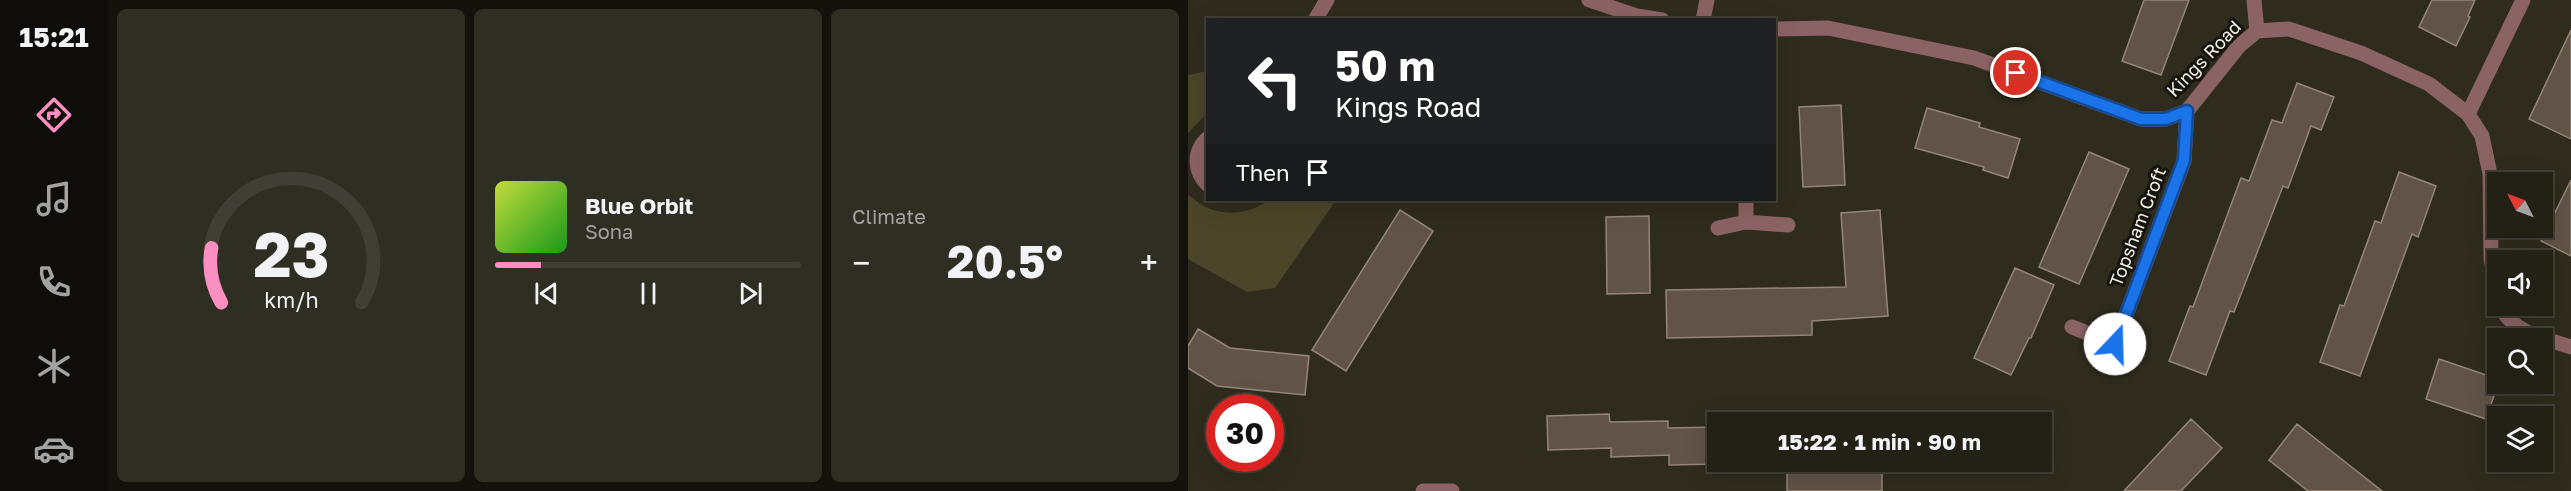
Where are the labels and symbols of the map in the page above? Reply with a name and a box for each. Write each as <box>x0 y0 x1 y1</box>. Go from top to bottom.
street label: Kings Road <box>2161 16 2245 101</box>
pin <box>1990 47 2041 98</box>
street label: Topsham Croft <box>2104 164 2170 290</box>
north arrow <box>2487 172 2553 238</box>
position arrow <box>2083 312 2147 376</box>
speed limit sign: 30 <box>1206 394 1284 472</box>

